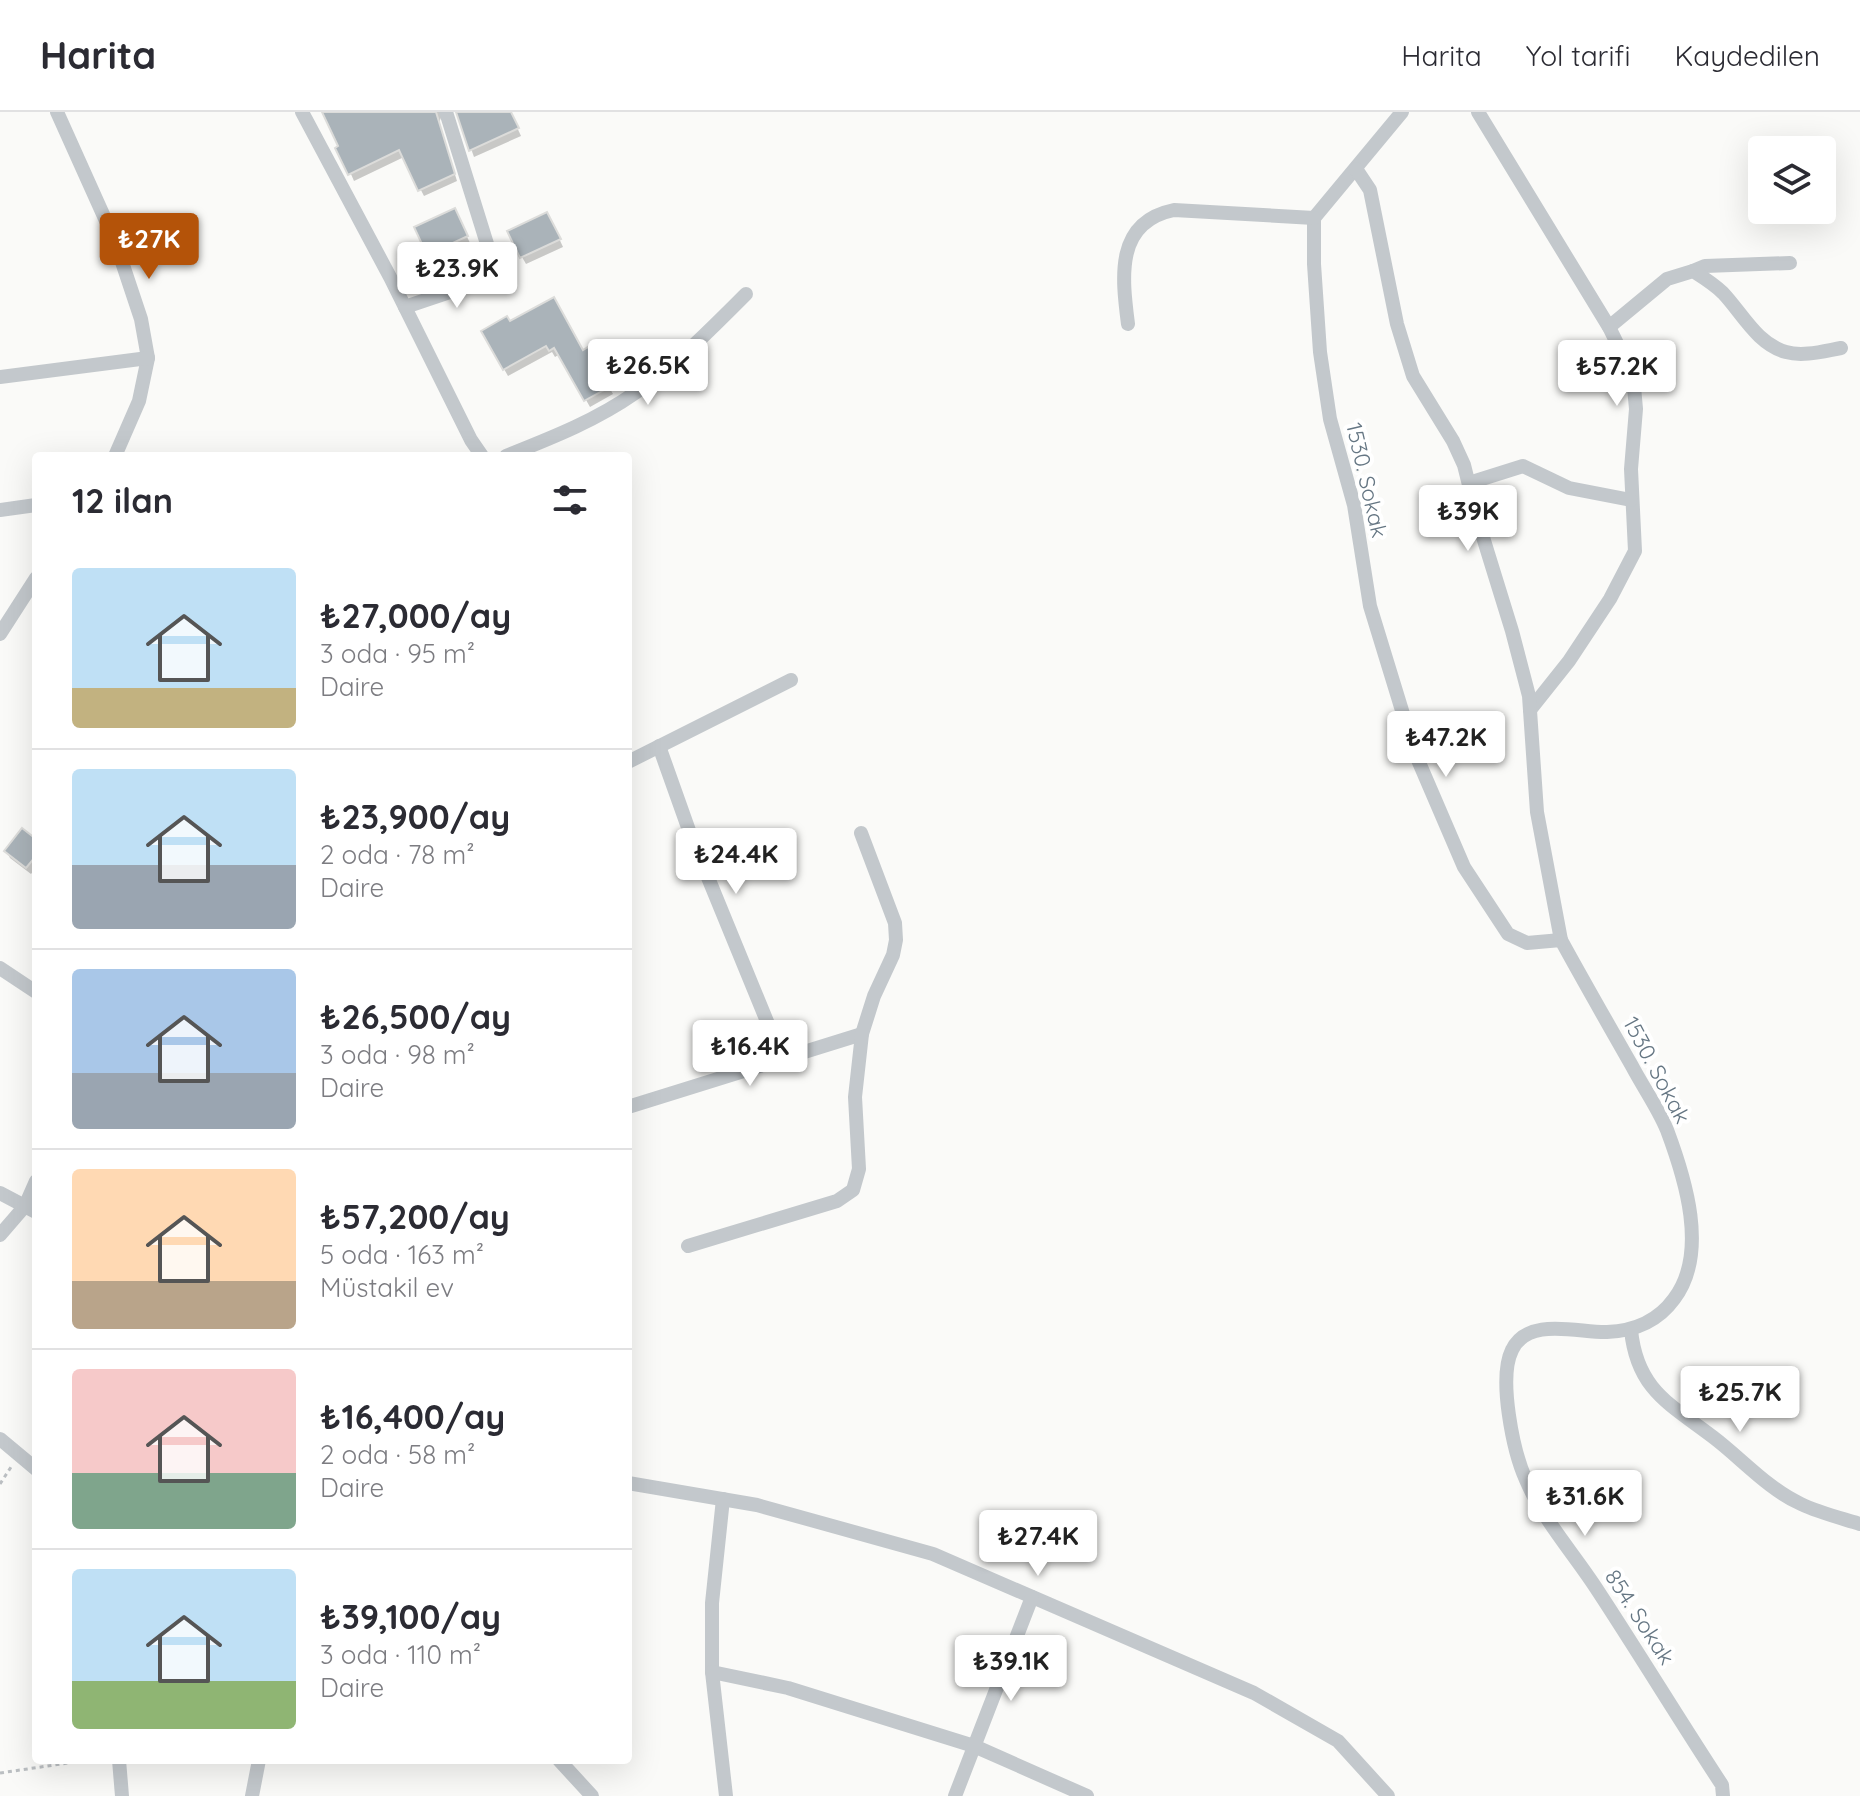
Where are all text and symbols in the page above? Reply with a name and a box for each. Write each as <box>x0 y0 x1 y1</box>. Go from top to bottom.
text: Harita <box>40 31 156 79</box>
text: Harita <box>1401 38 1482 73</box>
text: Yol tarifi <box>1526 38 1630 73</box>
text: Kaydedilen <box>1674 38 1820 73</box>
map controls <box>1748 136 1836 224</box>
button: layers <box>1748 136 1836 224</box>
pin: ₺27K <box>102 213 196 281</box>
text: ₺27K <box>118 222 180 255</box>
pin: ₺23.9K <box>392 242 522 310</box>
text: ₺23.9K <box>415 251 499 284</box>
pin: ₺26.5K <box>583 339 713 407</box>
pin: ₺57.2K <box>1552 340 1682 408</box>
text: ₺26.5K <box>606 348 690 381</box>
text: ₺57.2K <box>1576 349 1658 382</box>
street label: 1530. Sokak <box>1340 420 1394 540</box>
icon: filters <box>548 478 592 522</box>
text: 12 ilan <box>72 479 173 522</box>
pin: ₺39K <box>1421 485 1515 553</box>
text: ₺39K <box>1437 494 1499 527</box>
text: ₺27,000/ay <box>320 594 511 637</box>
icon: home <box>136 600 232 696</box>
text: 3 oda · 95 m² <box>320 637 475 670</box>
text: Daire <box>320 670 384 703</box>
pin: ₺47.2K <box>1381 711 1511 779</box>
text: ₺47.2K <box>1405 720 1487 753</box>
text: ₺23,900/ay <box>320 795 510 838</box>
icon: home <box>136 801 232 897</box>
pin: ₺24.4K <box>671 828 801 896</box>
text: ₺24.4K <box>694 837 778 870</box>
text: 2 oda · 78 m² <box>320 838 474 871</box>
text: Daire <box>320 871 384 904</box>
text: ₺26,500/ay <box>320 995 511 1038</box>
icon: home <box>136 1001 232 1097</box>
street label: 1530. Sokak <box>1617 1012 1697 1128</box>
pin: ₺16.4K <box>685 1020 815 1088</box>
text: ₺16.4K <box>711 1029 789 1062</box>
text: 3 oda · 98 m² <box>320 1038 475 1071</box>
text: Daire <box>320 1071 384 1104</box>
text: ₺57,200/ay <box>320 1195 510 1238</box>
icon: home <box>136 1201 232 1297</box>
text: 5 oda · 163 m² <box>320 1238 484 1271</box>
text: Müstakil ev <box>320 1271 454 1304</box>
pin: ₺25.7K <box>1675 1366 1805 1434</box>
text: ₺25.7K <box>1699 1375 1781 1408</box>
text: ₺16,400/ay <box>320 1395 505 1438</box>
icon: home <box>136 1401 232 1497</box>
text: 2 oda · 58 m² <box>320 1438 475 1471</box>
pin: ₺31.6K <box>1520 1470 1650 1538</box>
text: Daire <box>320 1471 384 1504</box>
text: ₺31.6K <box>1546 1479 1624 1512</box>
pin: ₺27.4K <box>973 1510 1103 1578</box>
text: ₺27.4K <box>997 1519 1079 1552</box>
street label: 854. Sokak <box>1599 1564 1681 1670</box>
text: ₺39,100/ay <box>320 1595 501 1638</box>
icon: home <box>136 1601 232 1697</box>
pin: ₺39.1K <box>946 1635 1076 1703</box>
text: 3 oda · 110 m² <box>320 1638 481 1671</box>
text: ₺39.1K <box>973 1644 1049 1677</box>
text: Daire <box>320 1671 384 1704</box>

